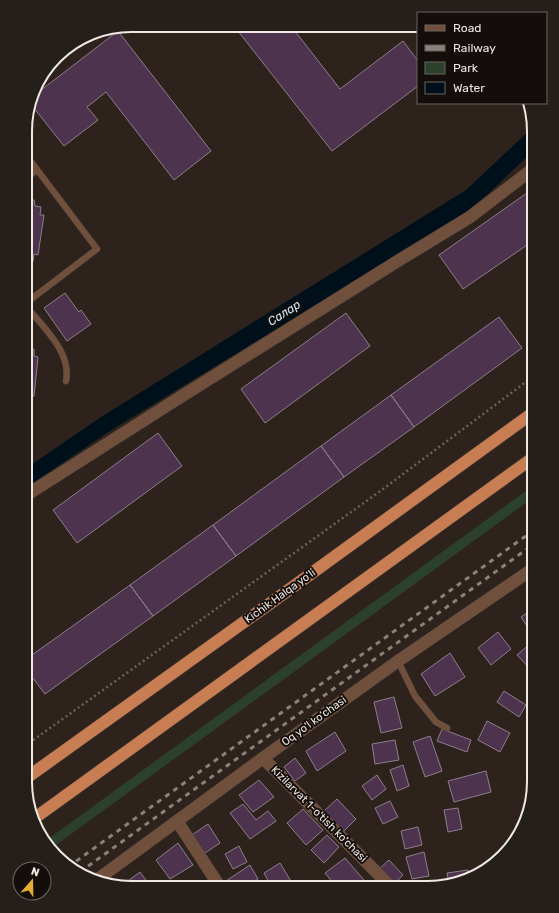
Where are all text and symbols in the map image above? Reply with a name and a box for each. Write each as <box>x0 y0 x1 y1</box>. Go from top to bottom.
legend <box>417 12 547 104</box>
text: Road <box>453 21 481 35</box>
text: Railway <box>453 41 496 55</box>
text: Park <box>453 61 479 75</box>
text: Water <box>453 81 485 95</box>
water label: Салар <box>265 297 303 329</box>
street label: Kichik Halqa yo'li <box>242 566 318 626</box>
street label: Oq yo'l ko'chasi <box>279 693 349 749</box>
street label: Kizilarvat 1-o'tish ko'chasi <box>268 763 370 865</box>
north arrow <box>12 861 52 901</box>
text: N <box>29 865 41 880</box>

